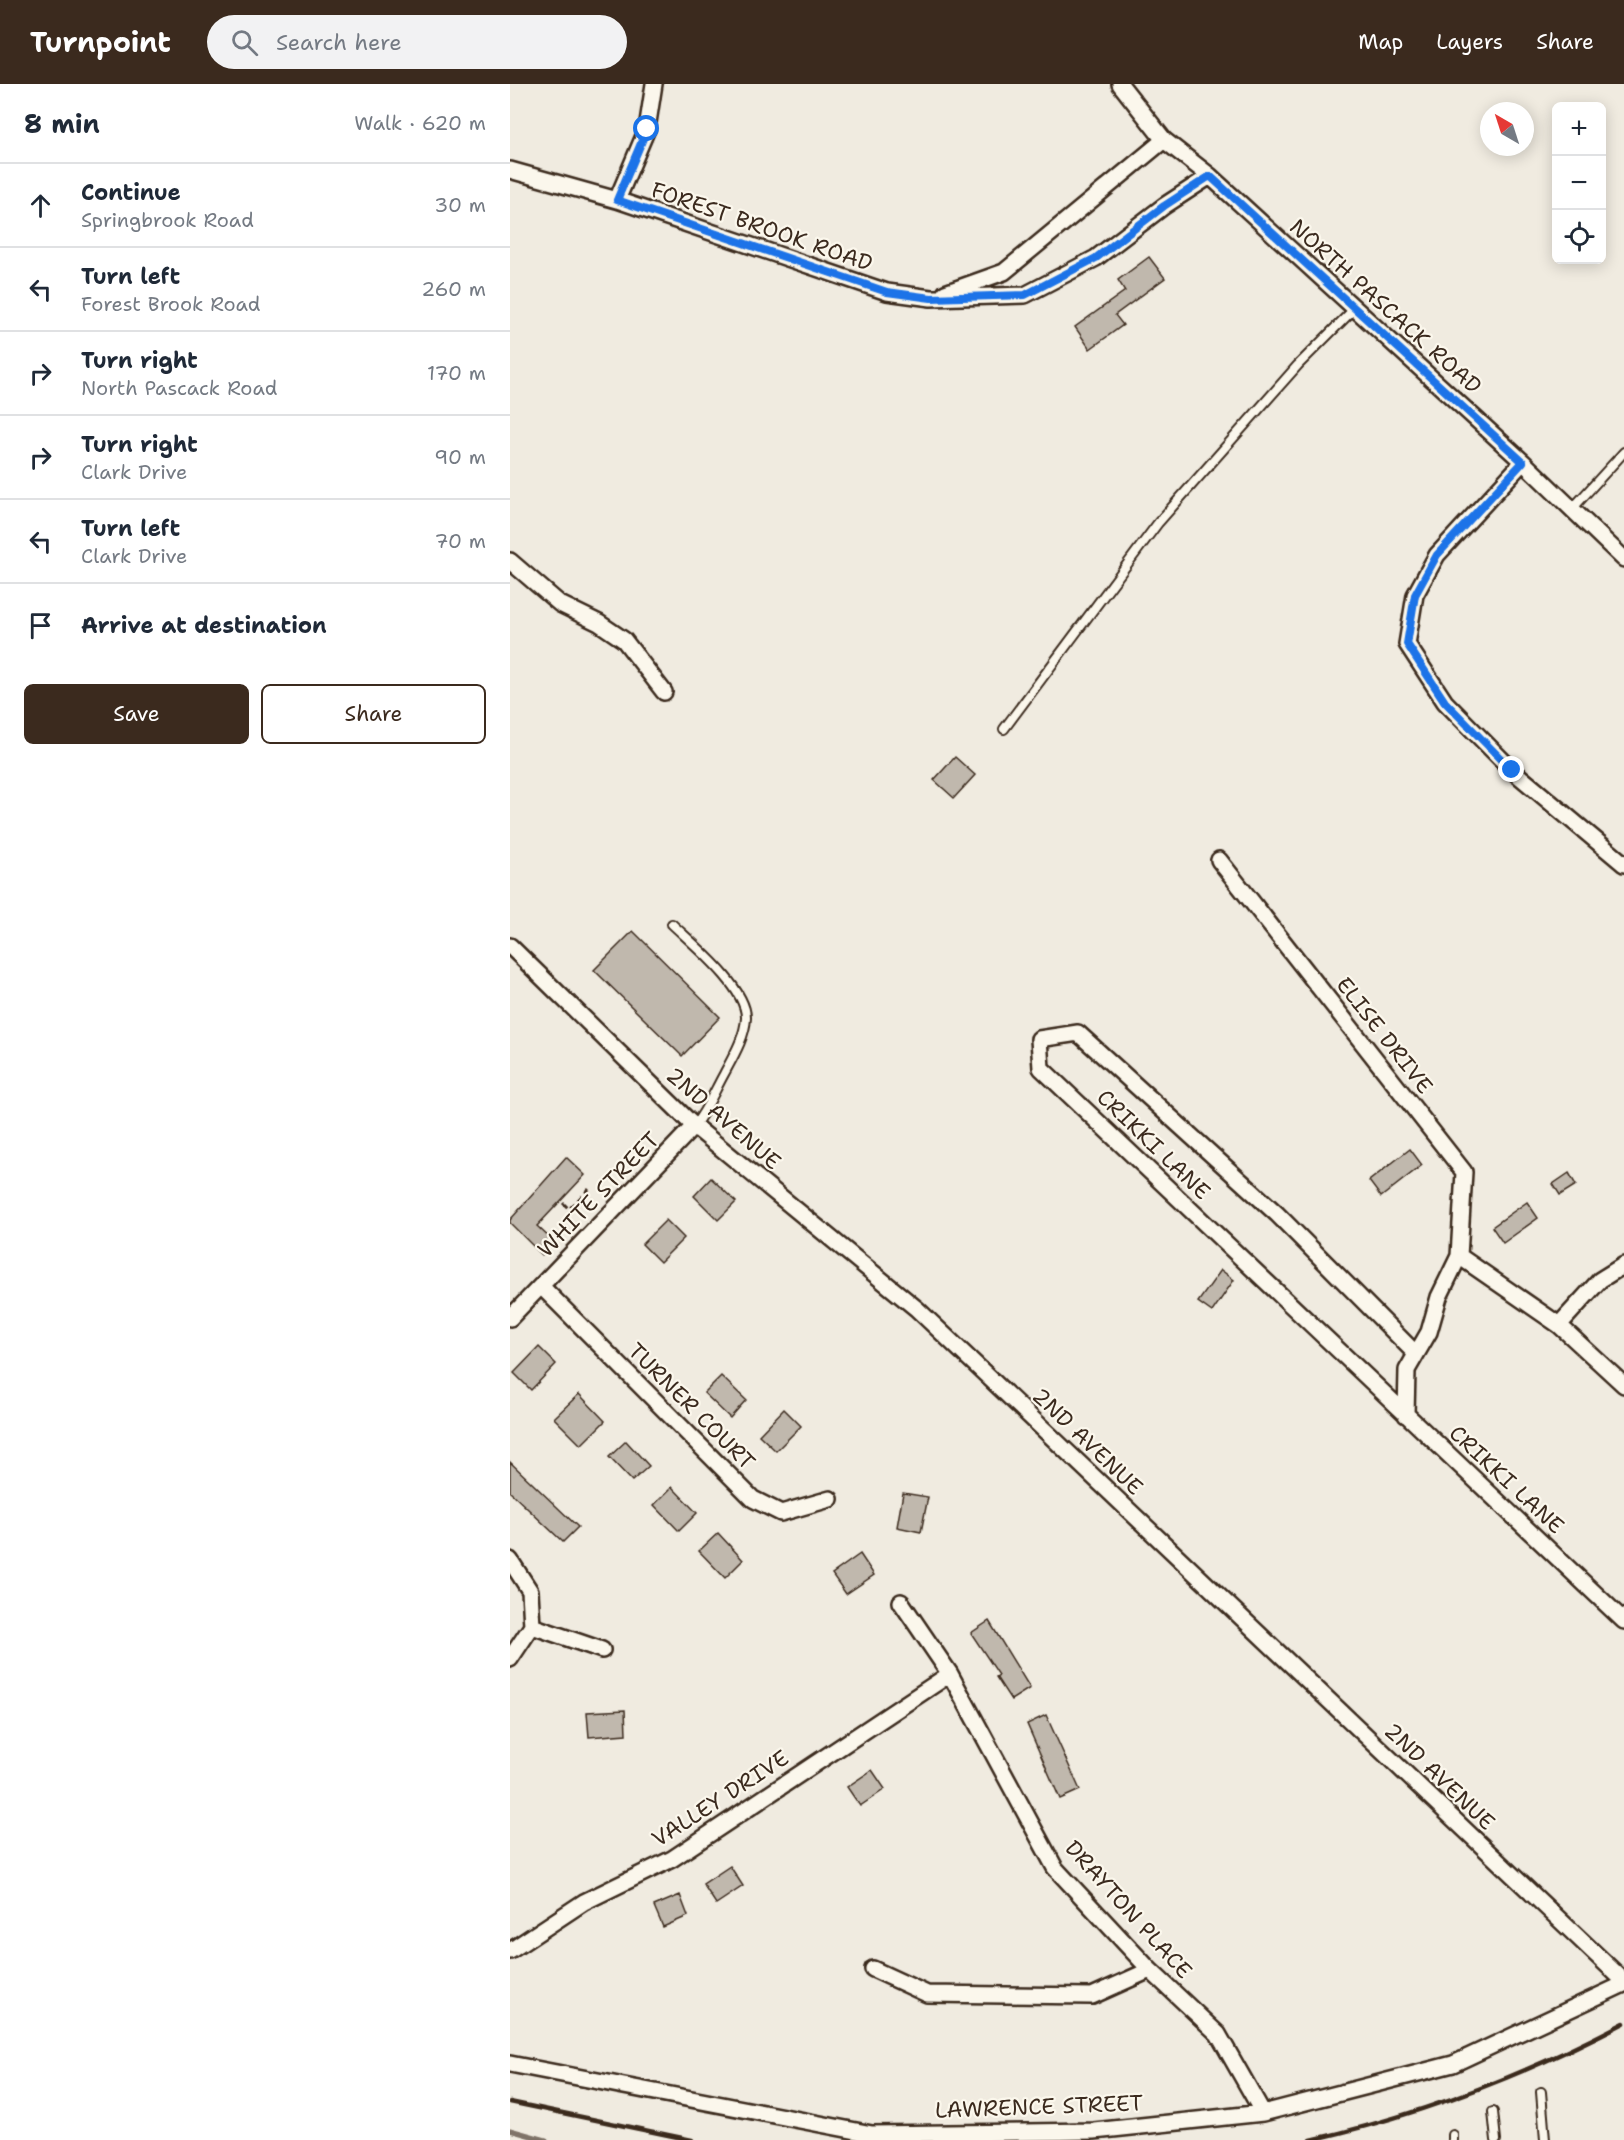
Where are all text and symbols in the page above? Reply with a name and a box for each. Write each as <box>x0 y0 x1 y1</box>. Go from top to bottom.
search box <box>207 15 627 69</box>
text: Turnpoint <box>30 23 171 61</box>
icon: search <box>228 26 261 59</box>
text: Search here <box>276 28 402 57</box>
text: Map <box>1358 28 1403 56</box>
text: Layers <box>1436 28 1503 56</box>
text: Share <box>1536 28 1594 56</box>
north arrow <box>1480 102 1534 156</box>
map controls <box>1552 102 1606 264</box>
button: + <box>1552 102 1606 156</box>
text: 8 min <box>24 106 100 141</box>
text: Walk · 620 m <box>354 110 486 136</box>
route start <box>633 115 659 141</box>
button: − <box>1552 156 1606 210</box>
street label: FOREST BROOK ROAD <box>647 175 876 278</box>
text: Continue <box>81 178 181 207</box>
icon: ahead <box>24 189 57 222</box>
text: 30 m <box>434 192 486 218</box>
text: Springbrook Road <box>81 207 254 233</box>
button: locate <box>1552 210 1606 264</box>
street label: NORTH PASCACK ROAD <box>1284 213 1488 400</box>
text: Turn left <box>81 262 180 291</box>
icon: left <box>24 273 57 306</box>
text: 260 m <box>421 276 486 302</box>
text: Forest Brook Road <box>81 291 260 317</box>
text: Turn right <box>81 346 198 375</box>
icon: right <box>24 357 57 390</box>
text: 170 m <box>427 360 486 386</box>
text: North Pascack Road <box>81 375 277 401</box>
text: Turn right <box>81 430 198 459</box>
icon: right <box>24 441 57 474</box>
text: 90 m <box>434 444 486 470</box>
text: Clark Drive <box>81 459 187 485</box>
text: Turn left <box>81 514 180 543</box>
icon: left <box>24 525 57 558</box>
text: 70 m <box>434 528 486 554</box>
text: Clark Drive <box>81 543 187 569</box>
icon: arrive <box>24 609 57 642</box>
text: Arrive at destination <box>81 611 327 640</box>
button: Save <box>24 684 249 744</box>
button: Share <box>261 684 486 744</box>
route end <box>1498 756 1524 782</box>
street label: ELISE DRIVE <box>1330 971 1439 1100</box>
street label: 2ND AVENUE <box>660 1061 787 1176</box>
street label: CRIKKI LANE <box>1091 1083 1217 1206</box>
street label: WHITE STREET <box>531 1125 666 1263</box>
street label: TURNER COURT <box>622 1337 762 1476</box>
street label: 2ND AVENUE <box>1026 1381 1149 1501</box>
street label: CRIKKI LANE <box>1443 1419 1570 1540</box>
street label: 2ND AVENUE <box>1378 1716 1501 1836</box>
street label: VALLEY DRIVE <box>646 1743 794 1853</box>
street label: DRAYTON PLACE <box>1059 1834 1199 1985</box>
street label: LAWRENCE STREET <box>934 2088 1144 2125</box>

